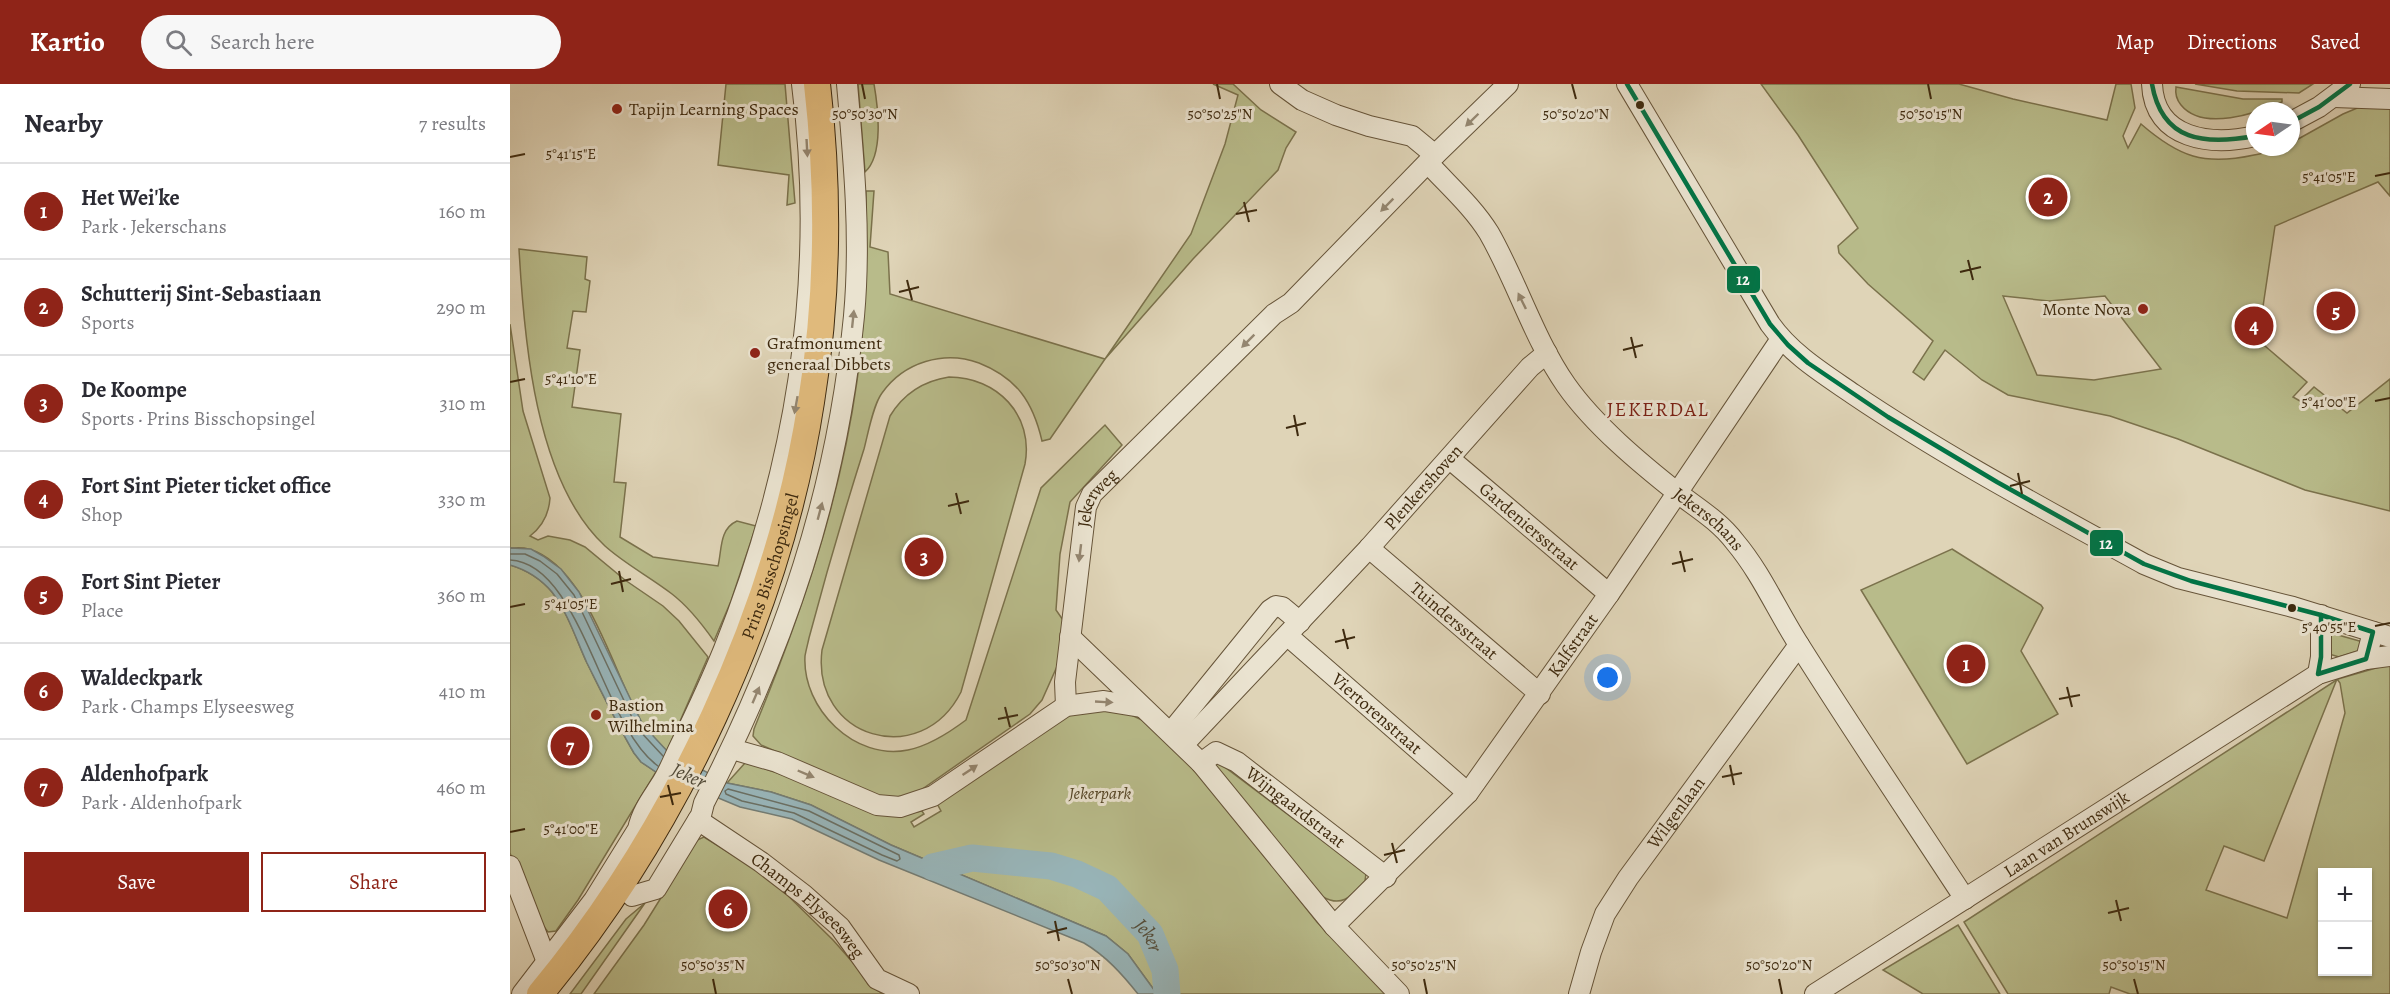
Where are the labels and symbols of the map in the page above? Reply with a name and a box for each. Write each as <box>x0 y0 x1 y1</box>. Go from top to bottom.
place label: Tapijn Learning Spaces <box>629 97 799 121</box>
unlabelled marker <box>1634 99 1646 111</box>
marker: Tapijn Learning Spaces <box>610 102 624 116</box>
north arrow <box>2246 102 2300 156</box>
text: 50°50'30"N <box>832 104 898 124</box>
text: 50°50'25"N <box>1188 104 1253 124</box>
text: 50°50'20"N <box>1543 104 1609 124</box>
text: 50°50'15"N <box>1900 104 1963 124</box>
one-way arrow <box>1465 112 1479 126</box>
one-way arrow <box>802 138 812 157</box>
text: 5°41'15"E <box>546 144 596 164</box>
text: 5°41'05"E <box>2302 167 2356 187</box>
pin: 2 <box>2028 174 2068 220</box>
one-way arrow <box>1381 197 1395 211</box>
line badge: 12 <box>1726 265 1761 294</box>
text: 12 <box>1736 269 1750 291</box>
pin: 5 <box>2316 288 2356 334</box>
one-way arrow <box>1517 292 1526 309</box>
place label: Monte Nova <box>2042 297 2132 321</box>
marker: Monte Nova <box>2136 302 2150 316</box>
pin: 4 <box>2234 304 2274 348</box>
one-way arrow <box>848 310 858 329</box>
place label: Grafmonument generaal Dibbets <box>767 331 891 376</box>
one-way arrow <box>1241 333 1255 347</box>
marker: Grafmonument generaal Dibbets <box>748 346 762 360</box>
text: 5°41'10"E <box>545 369 597 389</box>
text: 5°41'00"E <box>2302 392 2356 412</box>
one-way arrow <box>791 395 800 414</box>
district label: JEKERDAL <box>1607 396 1709 423</box>
street label: Plenkershoven <box>1379 439 1468 535</box>
street label: Jekerweg <box>1072 463 1123 529</box>
street label: Gardeniersstraat <box>1474 477 1585 576</box>
street label: Jekerschans <box>1668 482 1750 556</box>
street label: Prins Bisschopsingel <box>736 490 804 643</box>
one-way arrow <box>816 502 825 520</box>
line badge: 12 <box>2089 529 2124 557</box>
text: 12 <box>2099 533 2113 555</box>
pin: 3 <box>904 534 944 580</box>
one-way arrow <box>1075 544 1085 563</box>
street label: Tuindersstraat <box>1405 576 1503 665</box>
text: 5°41'05"E <box>544 594 598 614</box>
unlabelled marker <box>2286 602 2298 614</box>
street label: Kalfstraat <box>1542 609 1604 682</box>
text: 5°40'55"E <box>2302 617 2356 637</box>
pin: 1 <box>1946 642 1986 686</box>
your location <box>1593 663 1622 692</box>
street label: Viertorenstraat <box>1326 667 1427 760</box>
one-way arrow <box>751 686 761 704</box>
place label: Bastion Wilhelmina <box>607 693 695 738</box>
one-way arrow <box>1094 698 1113 707</box>
marker: Bastion Wilhelmina <box>589 708 603 722</box>
pin: 7 <box>550 724 590 768</box>
water label: Jeker <box>666 755 711 796</box>
street label: Wijngaardstraat <box>1240 760 1351 854</box>
one-way arrow <box>962 764 978 776</box>
one-way arrow <box>798 770 815 779</box>
street label: Wilgenlaan <box>1641 772 1710 854</box>
park label: Jekerpark <box>1068 781 1131 805</box>
street label: Laan van Brunswijk <box>1999 785 2134 883</box>
text: 5°41'00"E <box>544 819 598 839</box>
street label: Champs Elyseesweg <box>746 847 871 963</box>
pin: 6 <box>708 886 748 932</box>
water label: Jeker <box>1127 912 1169 957</box>
text: 50°50'35"N <box>681 955 745 975</box>
text: 50°50'30"N <box>1035 955 1101 975</box>
text: 50°50'25"N <box>1392 955 1457 975</box>
text: 50°50'20"N <box>1746 955 1812 975</box>
text: 50°50'15"N <box>2103 955 2166 975</box>

